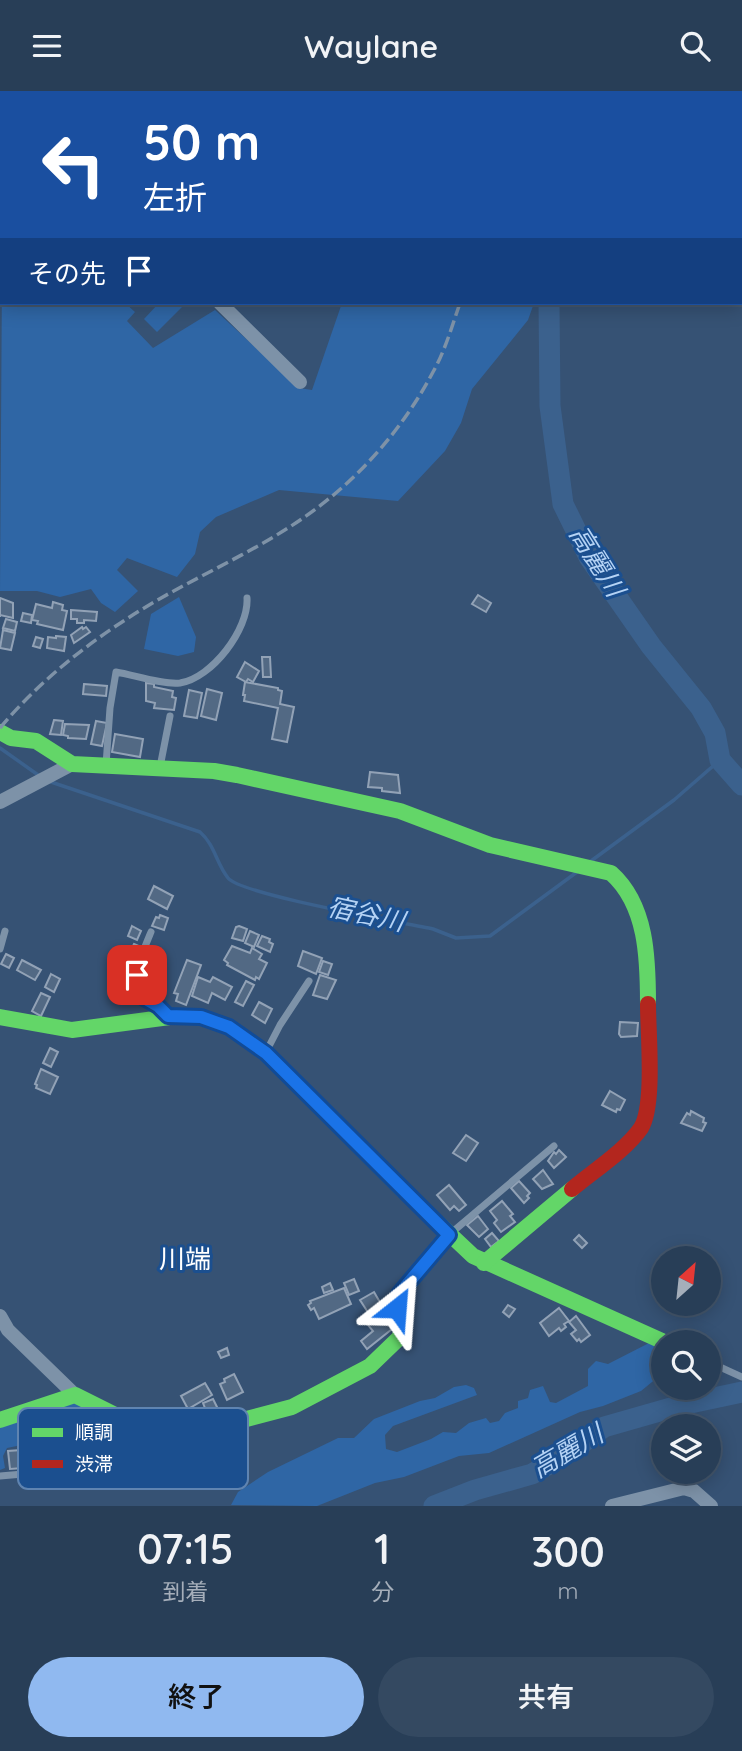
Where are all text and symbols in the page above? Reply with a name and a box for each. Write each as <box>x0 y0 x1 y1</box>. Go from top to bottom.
text: Waylane <box>304 26 438 66</box>
icon: menu <box>28 27 66 65</box>
icon: search <box>676 27 714 65</box>
text: 50 m <box>143 111 260 172</box>
icon: left <box>28 119 119 210</box>
text: 左折 <box>143 177 207 217</box>
icon: arrive <box>120 252 158 290</box>
text: その先 <box>28 257 106 290</box>
water label: 高麗川 <box>563 519 634 605</box>
water label: 宿谷川 <box>325 889 411 938</box>
pin <box>107 945 167 1005</box>
icon: arrive <box>118 956 156 994</box>
district label: 川端 <box>159 1242 211 1275</box>
north arrow <box>651 1246 721 1316</box>
map controls <box>651 1246 721 1484</box>
position arrow <box>360 1271 434 1345</box>
button: search <box>651 1330 721 1400</box>
legend <box>18 1408 248 1489</box>
button: layers <box>651 1414 721 1484</box>
water label: 高麗川 <box>525 1415 611 1484</box>
text: 順調 <box>75 1420 113 1444</box>
text: 渋滞 <box>75 1452 113 1476</box>
text: 07:15 <box>137 1522 234 1575</box>
text: 1 <box>374 1522 390 1575</box>
text: 300 <box>531 1525 605 1578</box>
text: m <box>557 1576 578 1605</box>
text: 到着 <box>162 1577 208 1606</box>
text: 分 <box>371 1577 394 1606</box>
button: 終了 <box>28 1657 364 1737</box>
button: 共有 <box>378 1657 714 1737</box>

